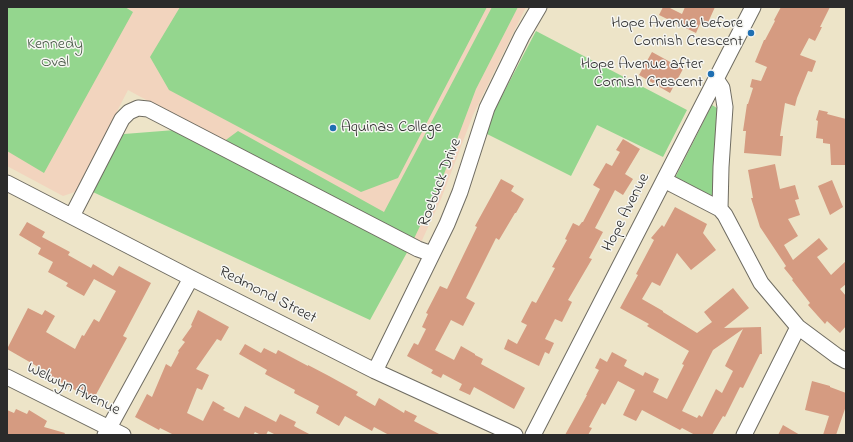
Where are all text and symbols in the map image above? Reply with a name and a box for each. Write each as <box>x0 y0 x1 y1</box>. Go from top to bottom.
place label: Hope Avenue before Cornish Crescent <box>611 14 743 52</box>
marker: Hope Avenue before Cornish Crescent <box>746 28 756 38</box>
park label: Kennedy Oval <box>27 35 83 73</box>
place label: Hope Avenue after Cornish Crescent <box>581 55 703 93</box>
marker: Hope Avenue after Cornish Crescent <box>706 69 716 79</box>
place label: Aquinas College <box>341 118 442 138</box>
marker: Aquinas College <box>328 123 338 133</box>
street label: Roebuck Drive <box>415 136 467 230</box>
street label: Hope Avenue <box>599 171 655 255</box>
street label: Redmond Street <box>215 263 319 329</box>
street label: Welwyn Avenue <box>23 359 123 421</box>

